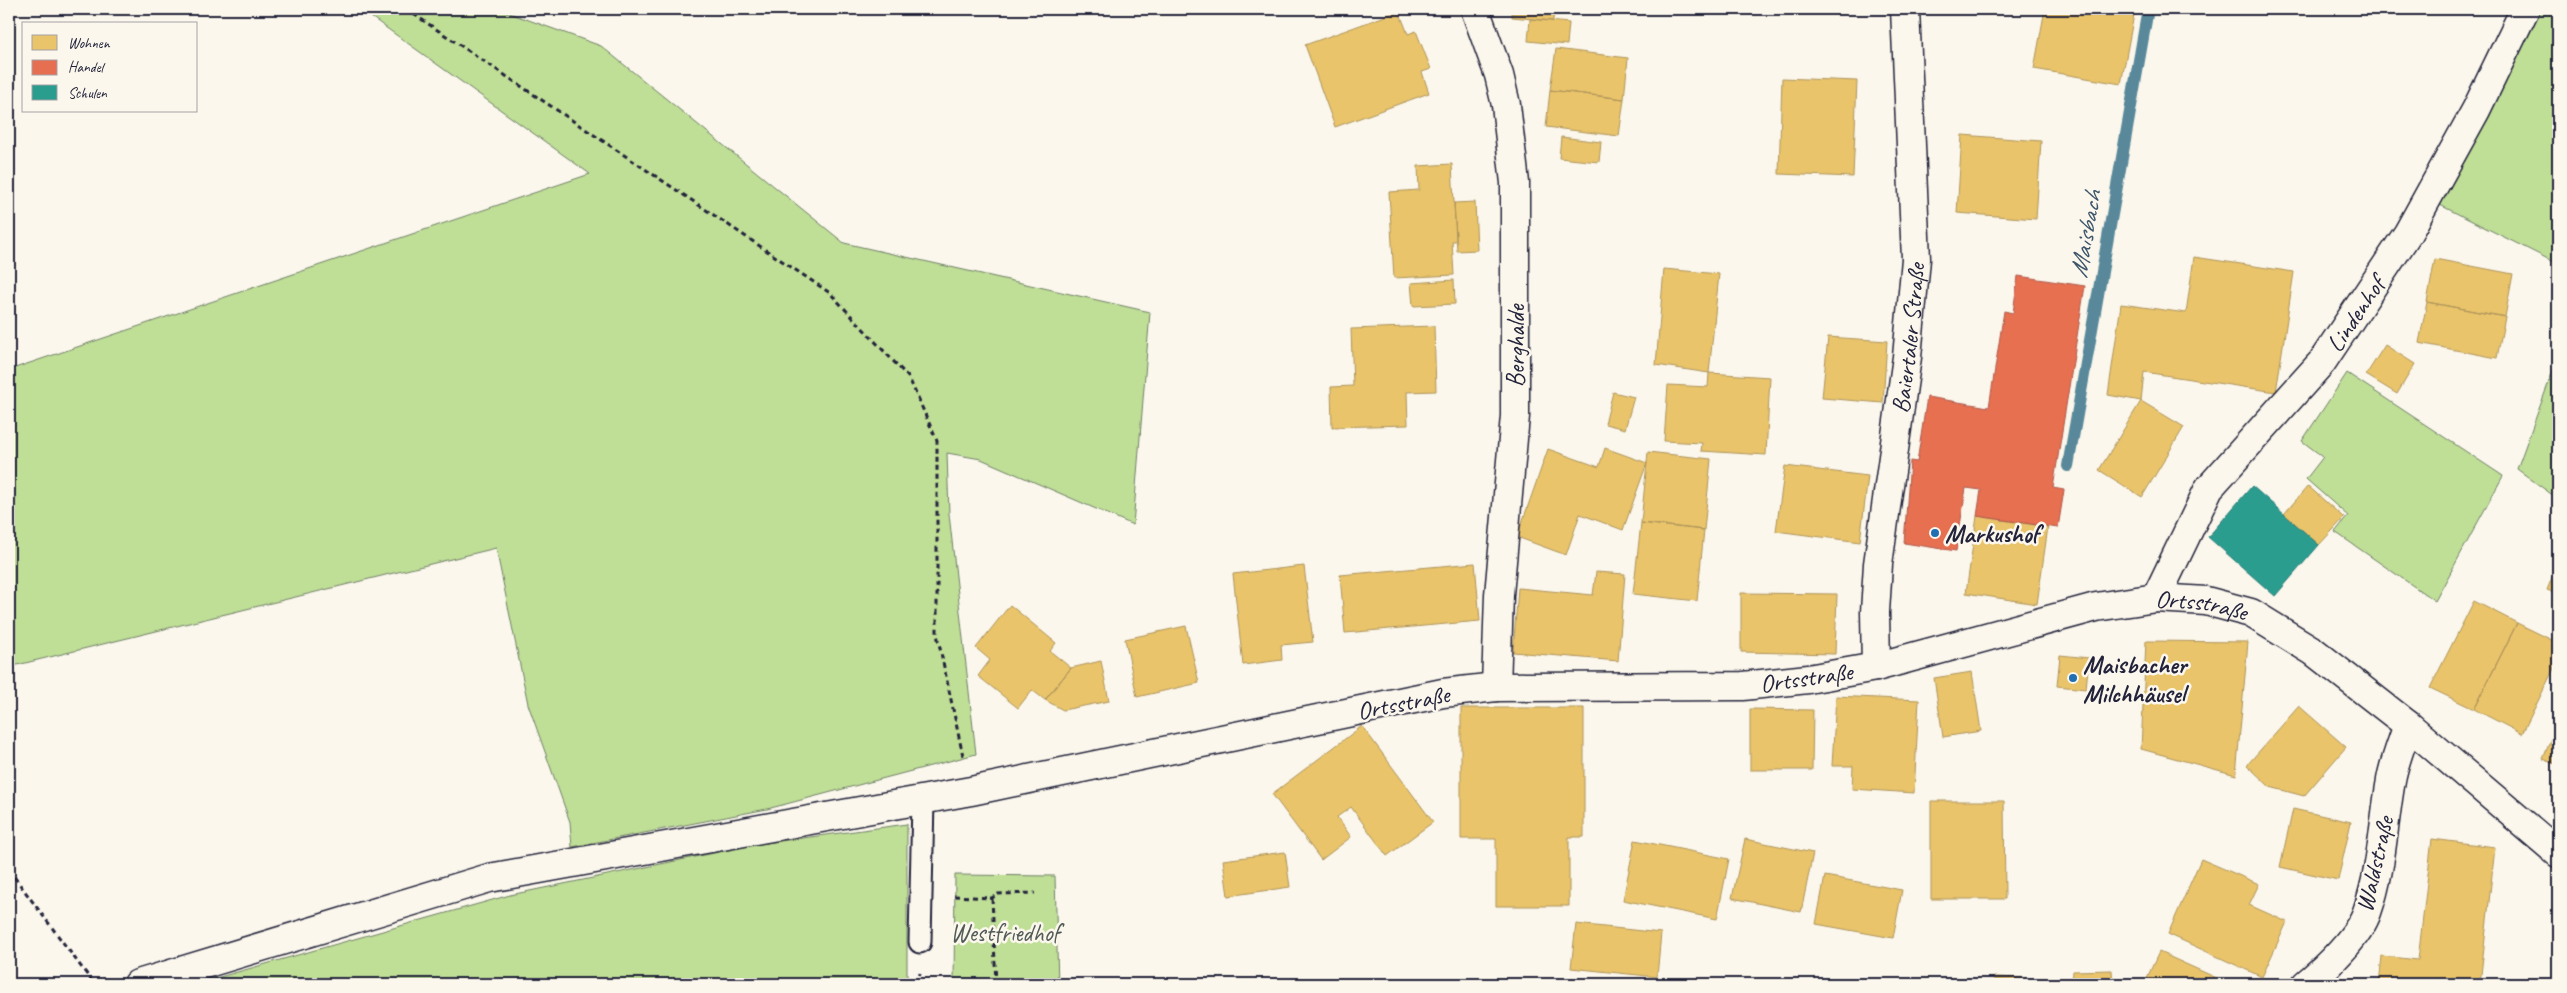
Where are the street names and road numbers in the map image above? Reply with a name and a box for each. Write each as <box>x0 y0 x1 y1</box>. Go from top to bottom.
street label: Baiertaler Straße <box>1884 260 1933 415</box>
street label: Lindenhof <box>2319 267 2395 358</box>
street label: Berghalde <box>1500 303 1532 387</box>
street label: Ortsstraße <box>2154 583 2253 629</box>
street label: Ortsstraße <box>1758 655 1856 700</box>
street label: Ortsstraße <box>1354 678 1454 728</box>
street label: Waldstraße <box>2348 812 2402 915</box>

